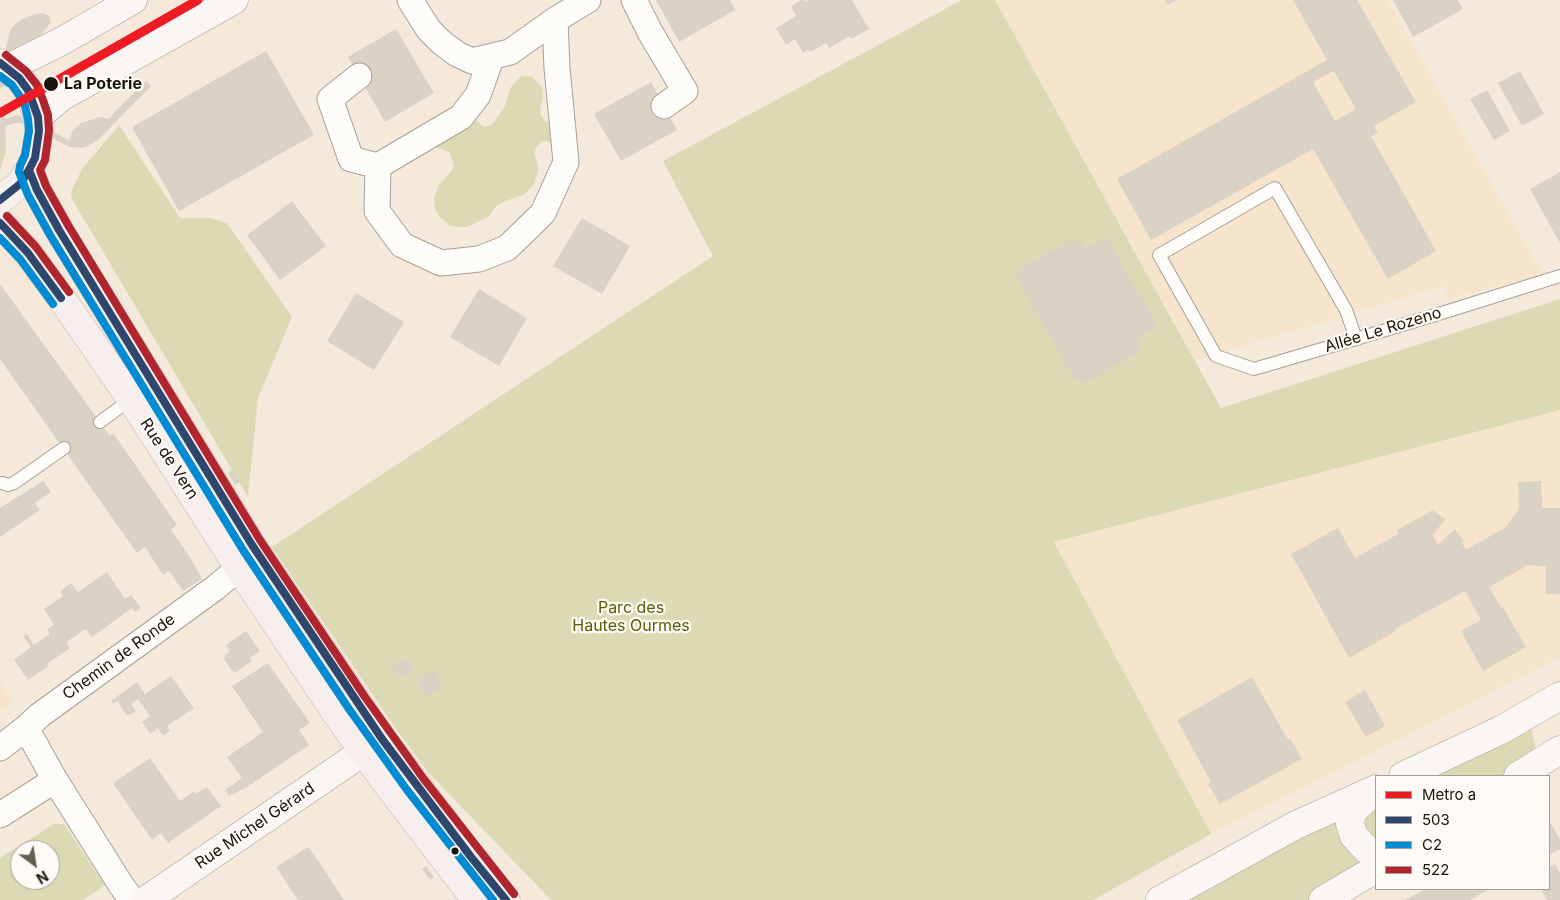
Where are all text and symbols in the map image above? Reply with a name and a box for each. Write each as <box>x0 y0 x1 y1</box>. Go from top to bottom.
place label: La Poterie <box>64 74 142 94</box>
marker: La Poterie <box>42 75 60 93</box>
street label: Allée Le Rozeno <box>1322 303 1444 357</box>
street label: Rue de Vern <box>136 415 202 503</box>
park label: Parc des Hautes Ourmes <box>572 598 690 636</box>
street label: Chemin de Ronde <box>59 610 179 704</box>
legend <box>1375 775 1550 890</box>
street label: Rue Michel Gérard <box>192 779 318 873</box>
text: Metro a <box>1422 785 1476 804</box>
text: 503 <box>1422 810 1450 829</box>
text: C2 <box>1422 835 1442 854</box>
north arrow <box>10 840 60 890</box>
unlabelled marker <box>450 846 460 856</box>
text: 522 <box>1422 860 1449 879</box>
text: N <box>34 867 51 887</box>

